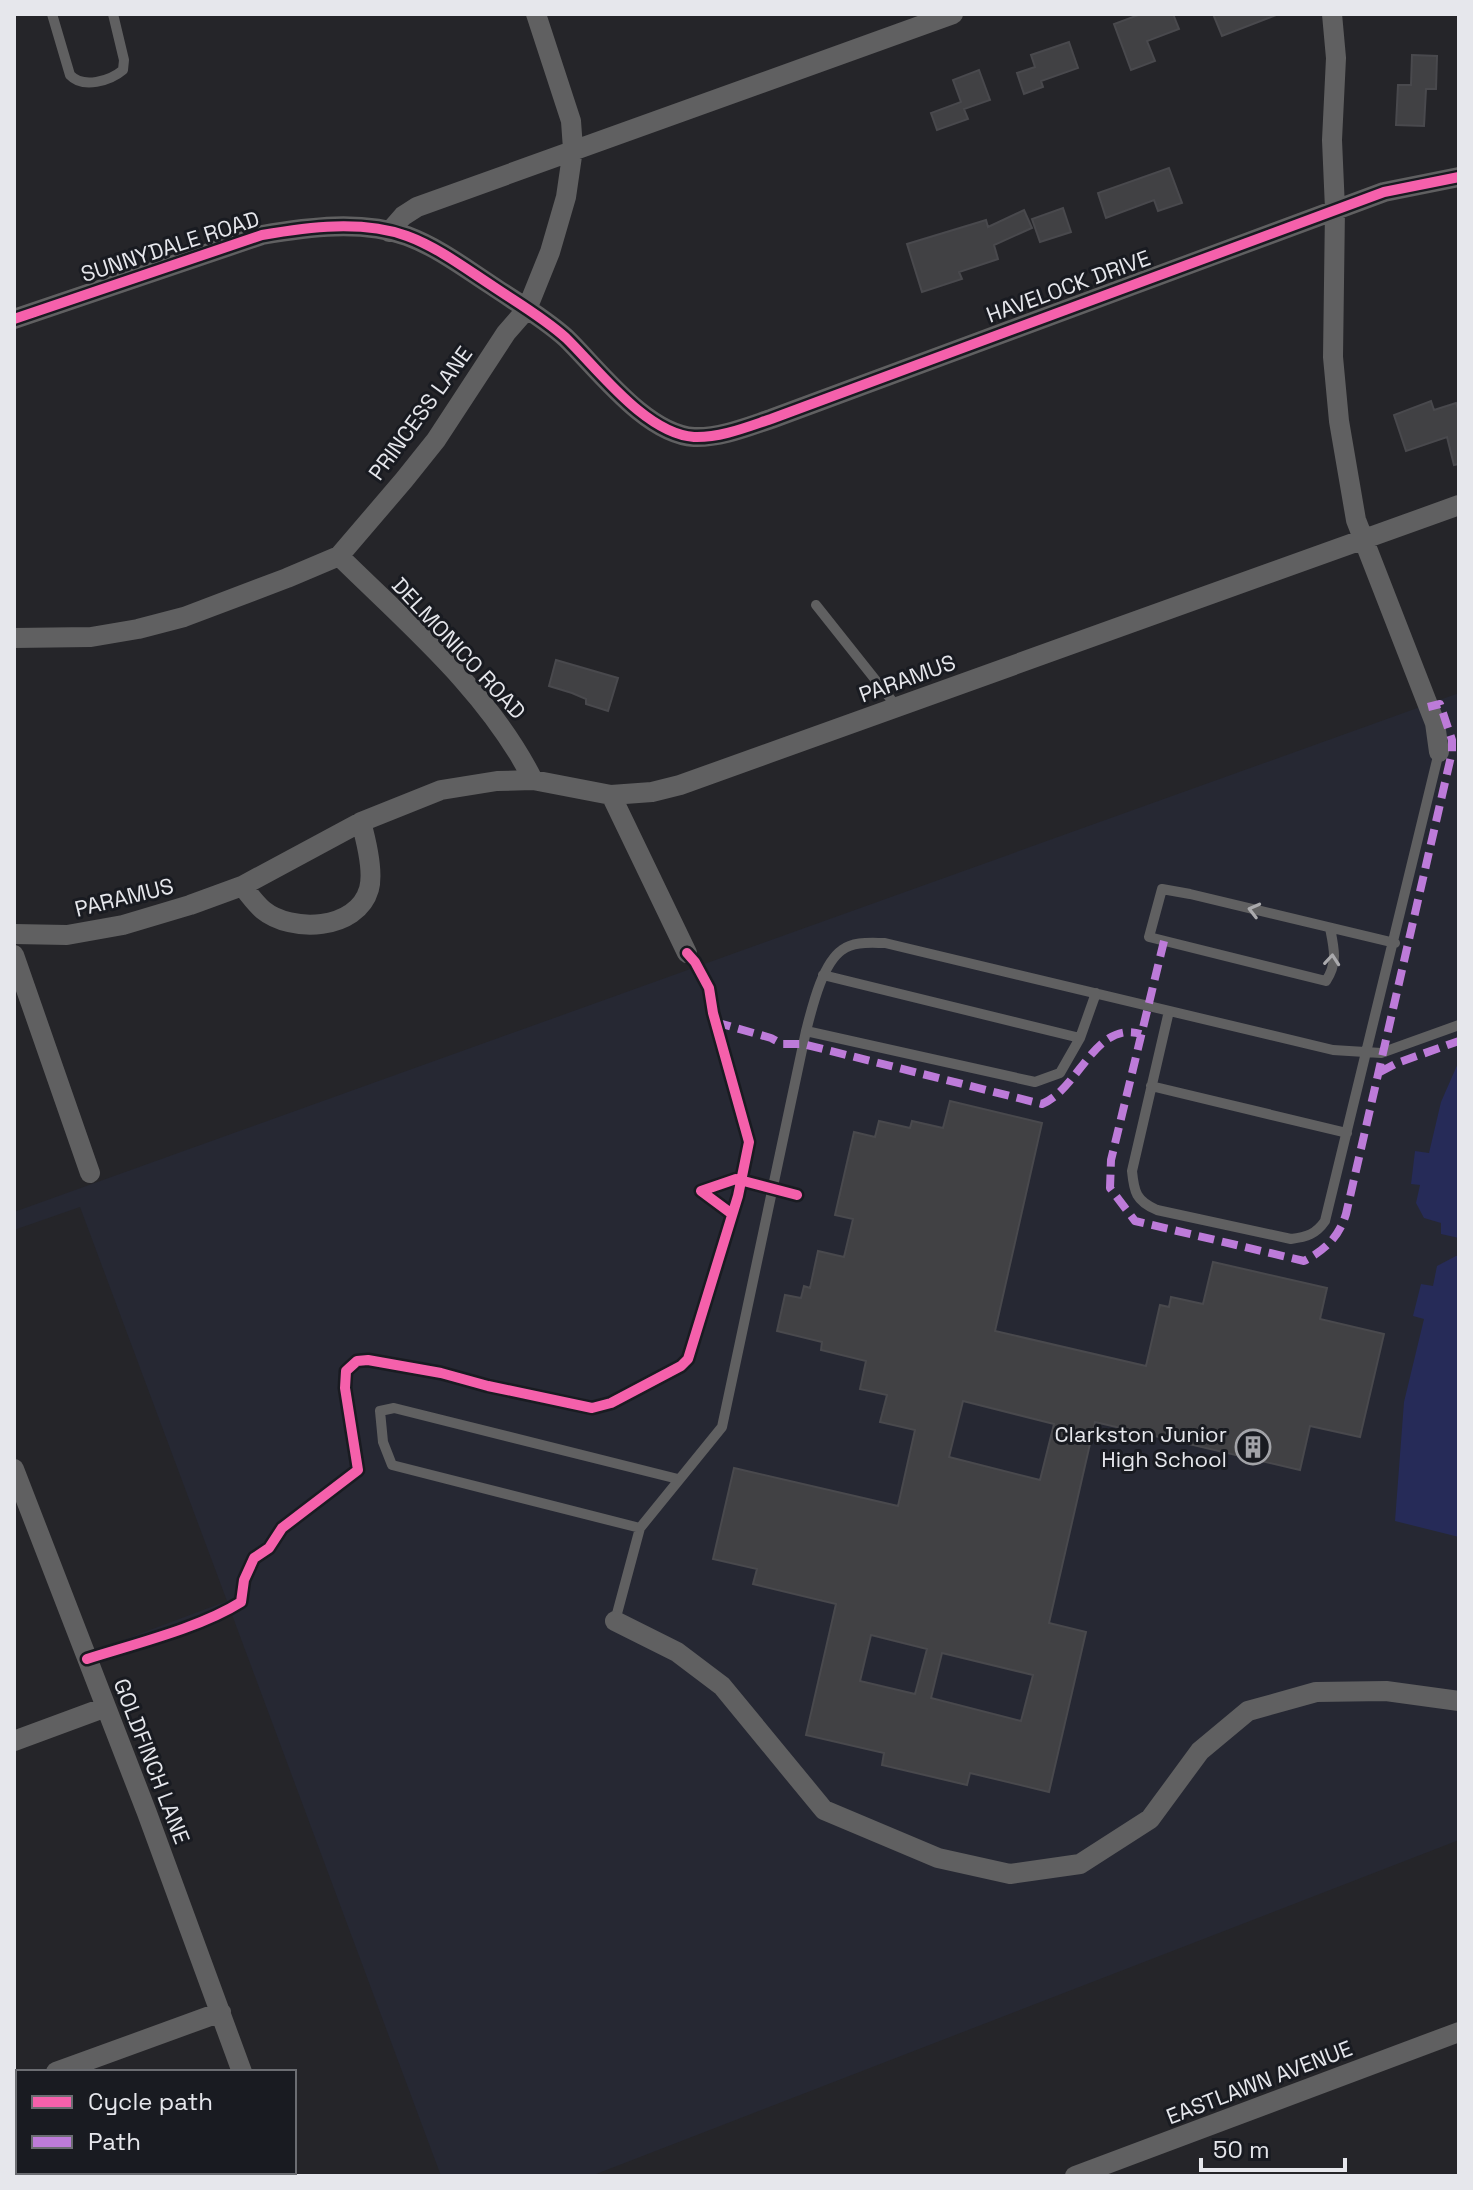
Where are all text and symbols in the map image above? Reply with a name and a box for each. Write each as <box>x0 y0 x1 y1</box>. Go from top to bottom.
street label: SUNNYDALE ROAD <box>77 204 263 288</box>
street label: HAVELOCK DRIVE <box>982 243 1154 329</box>
street label: PRINCESS LANE <box>362 340 478 486</box>
street label: DELMONICO ROAD <box>386 571 532 725</box>
street label: PARAMUS <box>855 648 959 708</box>
street label: PARAMUS <box>72 871 176 923</box>
one-way arrow <box>1248 902 1262 919</box>
one-way arrow <box>1324 954 1341 967</box>
place label: Clarkston Junior High School <box>1054 1420 1227 1473</box>
building icon: Clarkston Junior High School <box>1234 1428 1272 1466</box>
street label: GOLDFINCH LANE <box>108 1674 196 1848</box>
street label: EASTLAWN AVENUE <box>1162 2034 1356 2130</box>
legend <box>16 2070 296 2174</box>
text: Cycle path <box>88 2086 213 2117</box>
scale bar <box>1201 2122 1345 2172</box>
text: Path <box>88 2126 141 2157</box>
text: 50 m <box>1213 2134 1270 2165</box>

